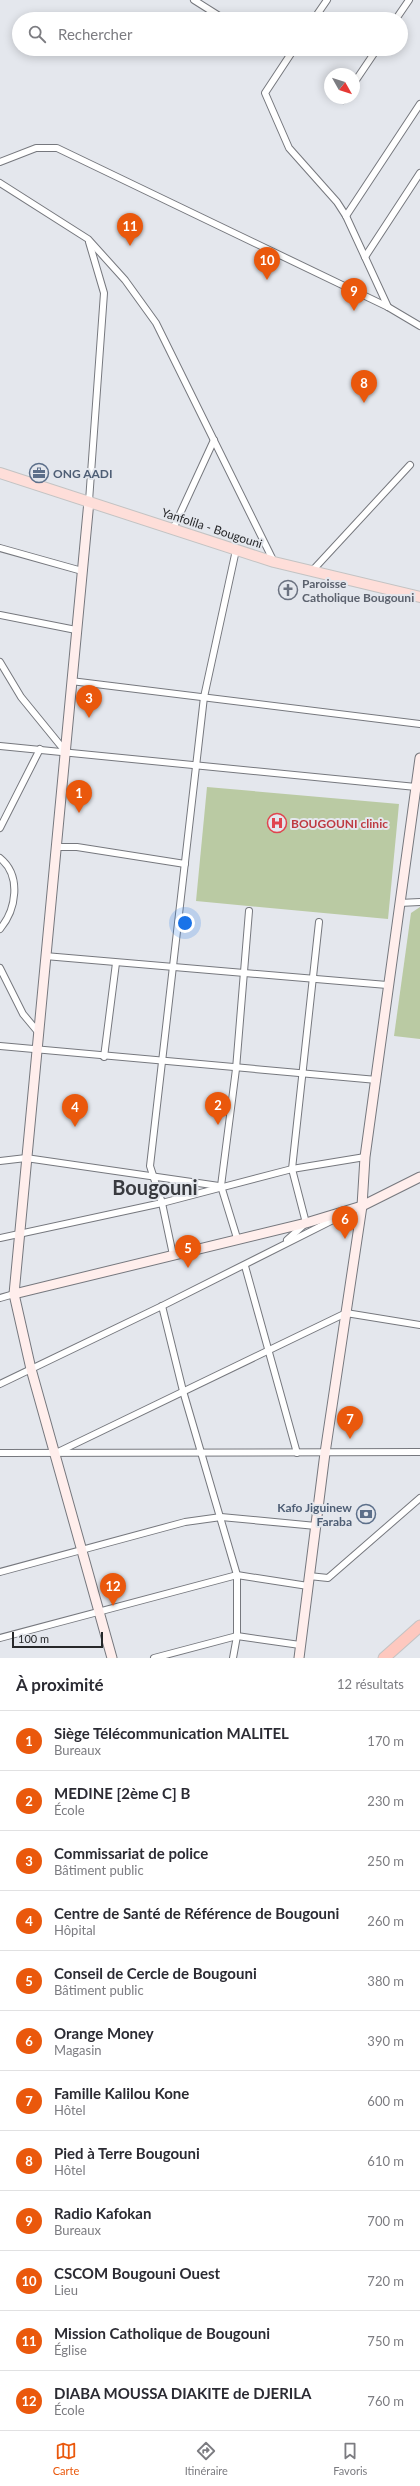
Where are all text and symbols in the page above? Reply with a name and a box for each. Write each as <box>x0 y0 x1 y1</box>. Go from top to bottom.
search box <box>12 12 408 56</box>
icon: search <box>26 23 48 45</box>
text: Rechercher <box>58 25 132 43</box>
north arrow <box>324 68 360 104</box>
pin: 11 <box>117 213 143 246</box>
pin: 10 <box>254 247 280 280</box>
pin: 9 <box>341 278 367 311</box>
pin: 8 <box>351 370 377 403</box>
office icon: ONG AADI <box>28 462 50 484</box>
place label: ONG AADI <box>53 466 113 481</box>
street label: Yanfolila - Bougouni <box>160 505 264 551</box>
place label: Paroisse Catholique Bougouni <box>302 576 414 605</box>
church icon: Paroisse Catholique Bougouni <box>277 579 299 601</box>
pin: 3 <box>76 685 102 718</box>
pin: 1 <box>66 780 92 813</box>
hospital icon: BOUGOUNI clinic <box>266 812 288 834</box>
place label: BOUGOUNI clinic <box>291 816 388 831</box>
your location <box>175 913 195 933</box>
pin: 2 <box>205 1092 231 1125</box>
pin: 4 <box>62 1094 88 1127</box>
district label: Bougouni <box>112 1175 198 1199</box>
pin: 6 <box>332 1206 358 1239</box>
pin: 5 <box>175 1235 201 1268</box>
pin: 7 <box>337 1406 363 1439</box>
place label: Kafo Jiguinew Faraba <box>277 1500 352 1529</box>
bank icon: Kafo Jiguinew Faraba <box>355 1503 377 1525</box>
pin: 12 <box>100 1573 126 1606</box>
scale bar <box>12 1630 103 1649</box>
text: 100 m <box>18 1632 49 1645</box>
text: À proximité <box>16 1674 104 1695</box>
text: 12 résultats <box>337 1676 404 1692</box>
text: Siège Télécommunication MALITEL <box>54 1724 289 1742</box>
text: 1 <box>25 1733 33 1749</box>
text: 170 m <box>367 1733 404 1749</box>
text: Bureaux <box>54 1742 101 1758</box>
text: MEDINE [2ème C] B <box>54 1784 190 1802</box>
text: 2 <box>25 1793 33 1809</box>
text: 230 m <box>367 1793 404 1809</box>
text: École <box>54 1802 85 1818</box>
text: Commissariat de police <box>54 1844 208 1862</box>
text: 3 <box>25 1853 33 1869</box>
text: 250 m <box>367 1853 404 1869</box>
text: Bâtiment public <box>54 1862 144 1878</box>
text: Centre de Santé de Référence de Bougouni <box>54 1904 339 1922</box>
text: 4 <box>25 1913 33 1929</box>
text: 260 m <box>367 1913 404 1929</box>
text: Hôpital <box>54 1922 96 1938</box>
text: Conseil de Cercle de Bougouni <box>54 1964 257 1982</box>
text: 5 <box>25 1973 33 1989</box>
text: 380 m <box>367 1973 404 1989</box>
text: Bâtiment public <box>54 1982 144 1998</box>
text: Orange Money <box>54 2024 154 2042</box>
text: 6 <box>25 2033 33 2049</box>
text: 390 m <box>367 2033 404 2049</box>
text: Magasin <box>54 2042 102 2058</box>
text: Famille Kalilou Kone <box>54 2084 189 2102</box>
text: 7 <box>25 2093 33 2109</box>
text: 600 m <box>367 2093 404 2109</box>
text: Hôtel <box>54 2102 86 2118</box>
text: Pied à Terre Bougouni <box>54 2144 200 2162</box>
text: 8 <box>25 2153 33 2169</box>
text: 610 m <box>367 2153 404 2169</box>
text: Hôtel <box>54 2162 86 2178</box>
text: Radio Kafokan <box>54 2204 151 2222</box>
text: 9 <box>25 2213 33 2229</box>
text: 700 m <box>367 2213 404 2229</box>
text: Bureaux <box>54 2222 101 2238</box>
text: CSCOM Bougouni Ouest <box>54 2264 220 2282</box>
text: 10 <box>21 2273 37 2289</box>
text: 720 m <box>367 2273 404 2289</box>
text: Lieu <box>54 2282 78 2298</box>
text: Mission Catholique de Bougouni <box>54 2324 270 2342</box>
text: 11 <box>21 2333 37 2349</box>
text: 750 m <box>367 2333 404 2349</box>
text: Église <box>54 2342 87 2358</box>
text: DIABA MOUSSA DIAKITE de DJERILA <box>54 2384 312 2402</box>
text: 12 <box>21 2393 37 2409</box>
text: 760 m <box>367 2393 404 2409</box>
text: École <box>54 2402 85 2418</box>
tab: Carte <box>53 2440 79 2477</box>
tab: Itinéraire <box>185 2440 228 2477</box>
tab: Favoris <box>333 2440 367 2477</box>

